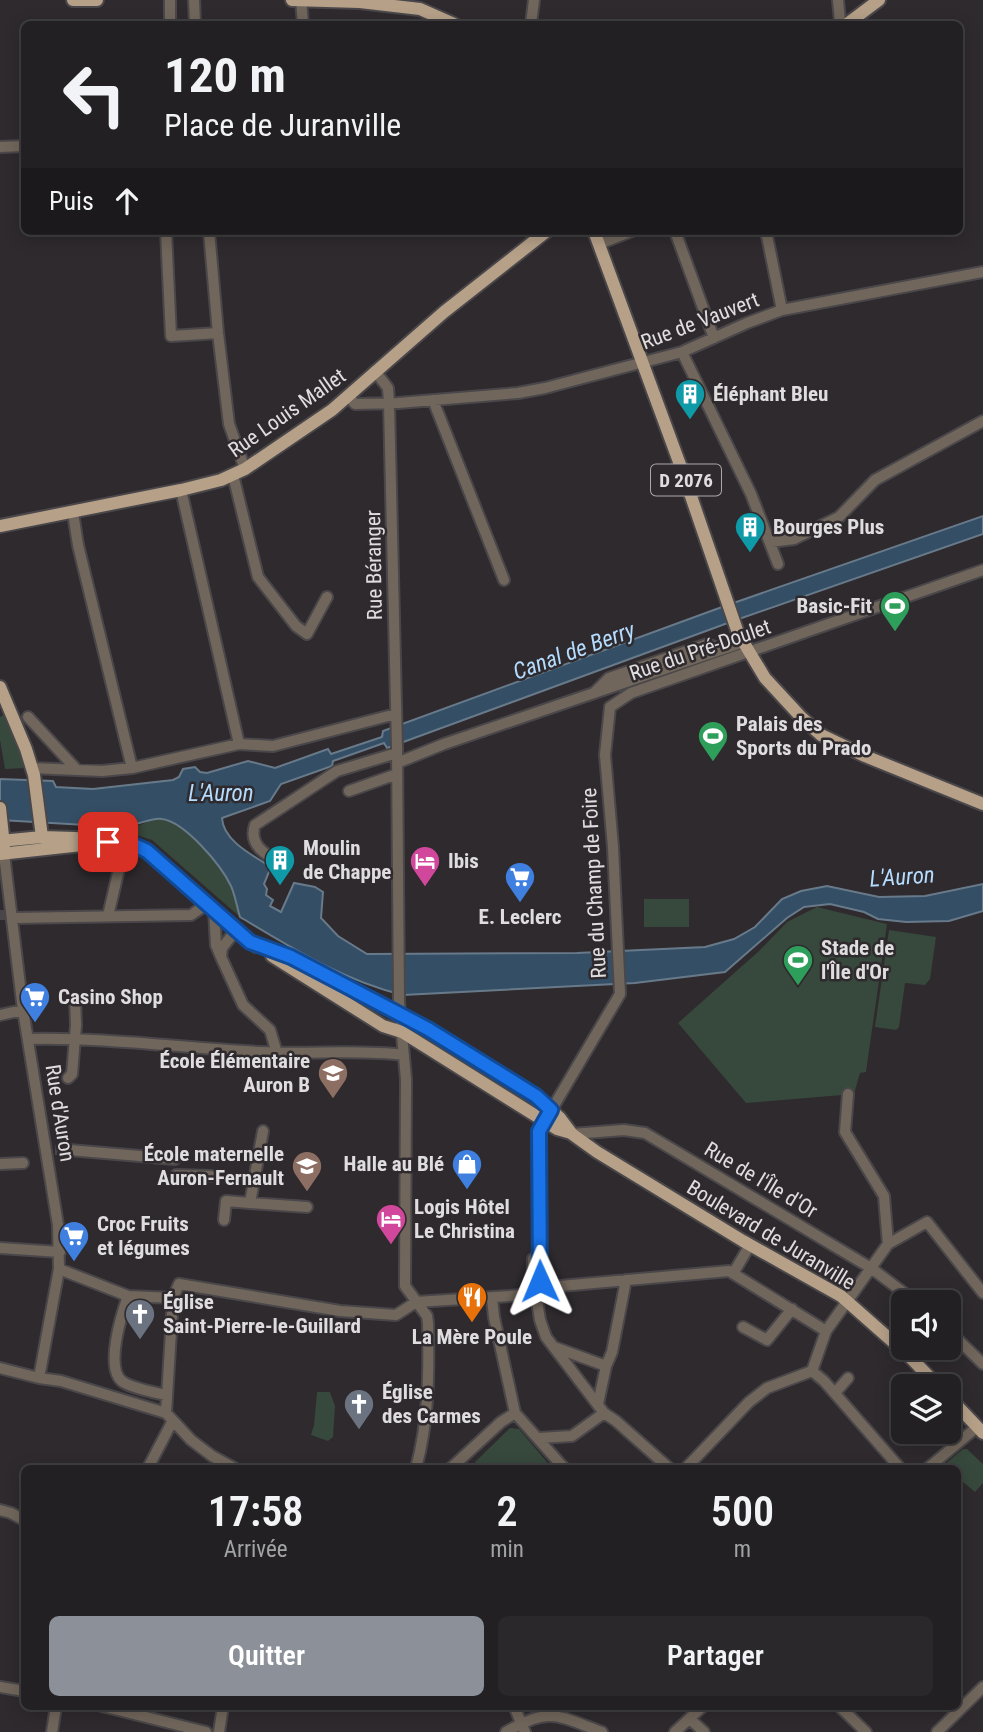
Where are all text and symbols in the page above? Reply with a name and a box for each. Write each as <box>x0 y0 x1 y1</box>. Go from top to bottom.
text: 120 m <box>164 47 286 104</box>
icon: left <box>49 49 140 140</box>
text: Place de Juranville <box>164 106 401 144</box>
icon: ahead <box>108 182 146 220</box>
text: Puis <box>49 186 94 216</box>
street label: Rue de Vauvert <box>638 288 762 354</box>
street label: Rue Louis Mallet <box>224 364 350 462</box>
building icon: Éléphant Bleu <box>673 377 707 421</box>
place label: Éléphant Bleu <box>713 382 828 406</box>
road number: D 2076 <box>651 464 721 495</box>
street label: Rue Béranger <box>361 510 387 620</box>
building icon: Bourges Plus <box>733 510 767 554</box>
place label: Bourges Plus <box>773 515 884 539</box>
sports icon: Basic-Fit <box>878 589 912 633</box>
place label: Basic-Fit <box>797 594 872 618</box>
street label: Rue du Pré-Doulet <box>626 615 774 685</box>
water label: Canal de Berry <box>509 616 639 686</box>
place label: Palais des Sports du Prado <box>736 712 871 760</box>
sports icon: Palais des Sports du Prado <box>696 719 730 763</box>
water label: L'Auron <box>188 780 254 807</box>
street label: Rue du Champ de Foire <box>577 787 611 979</box>
pin <box>78 812 138 872</box>
icon: arrive <box>89 823 127 861</box>
place label: Moulin de Chappe <box>303 836 391 884</box>
building icon: Moulin de Chappe <box>263 843 297 887</box>
hotel icon: Ibis <box>408 844 442 888</box>
place label: Ibis <box>448 849 479 873</box>
supermarket icon: E. Leclerc <box>503 860 537 904</box>
water label: L'Auron <box>869 861 935 893</box>
place label: E. Leclerc <box>479 905 562 929</box>
place label: Stade de l'Île d'Or <box>821 936 894 984</box>
sports icon: Stade de l'Île d'Or <box>781 943 815 987</box>
supermarket icon: Casino Shop <box>18 980 52 1024</box>
place label: Casino Shop <box>58 985 163 1009</box>
place label: École Élémentaire Auron B <box>160 1049 310 1097</box>
school or university icon: École Élémentaire Auron B <box>316 1056 350 1100</box>
street label: Rue d'Auron <box>40 1063 80 1163</box>
street label: Rue de l'Île d'Or <box>700 1137 822 1223</box>
place label: École maternelle Auron-Fernault <box>144 1142 284 1190</box>
shop icon: Halle au Blé <box>450 1147 484 1191</box>
school or university icon: École maternelle Auron-Fernault <box>290 1149 324 1193</box>
place label: Halle au Blé <box>344 1152 444 1176</box>
street label: Boulevard de Juranville <box>683 1175 860 1295</box>
place label: Logis Hôtel Le Christina <box>414 1195 515 1243</box>
hotel icon: Logis Hôtel Le Christina <box>374 1202 408 1246</box>
place label: Croc Fruits et légumes <box>97 1212 190 1260</box>
supermarket icon: Croc Fruits et légumes <box>57 1219 91 1263</box>
position arrow <box>503 1244 577 1318</box>
restaurant icon: La Mère Poule <box>455 1280 489 1324</box>
place label: Église Saint-Pierre-le-Guillard <box>163 1290 361 1338</box>
map controls <box>891 1290 961 1444</box>
button: sound <box>891 1290 961 1360</box>
church icon: Église Saint-Pierre-le-Guillard <box>123 1297 157 1341</box>
place label: La Mère Poule <box>412 1325 532 1349</box>
button: layers <box>891 1374 961 1444</box>
place label: Église des Carmes <box>382 1380 481 1428</box>
church icon: Église des Carmes <box>342 1387 376 1431</box>
text: 17:58 <box>208 1487 303 1536</box>
text: 2 <box>497 1487 518 1536</box>
text: 500 <box>711 1487 774 1536</box>
text: Arrivée <box>224 1536 288 1563</box>
text: min <box>490 1536 524 1563</box>
text: m <box>734 1536 751 1563</box>
button: Quitter <box>49 1616 484 1696</box>
button: Partager <box>498 1616 933 1696</box>

